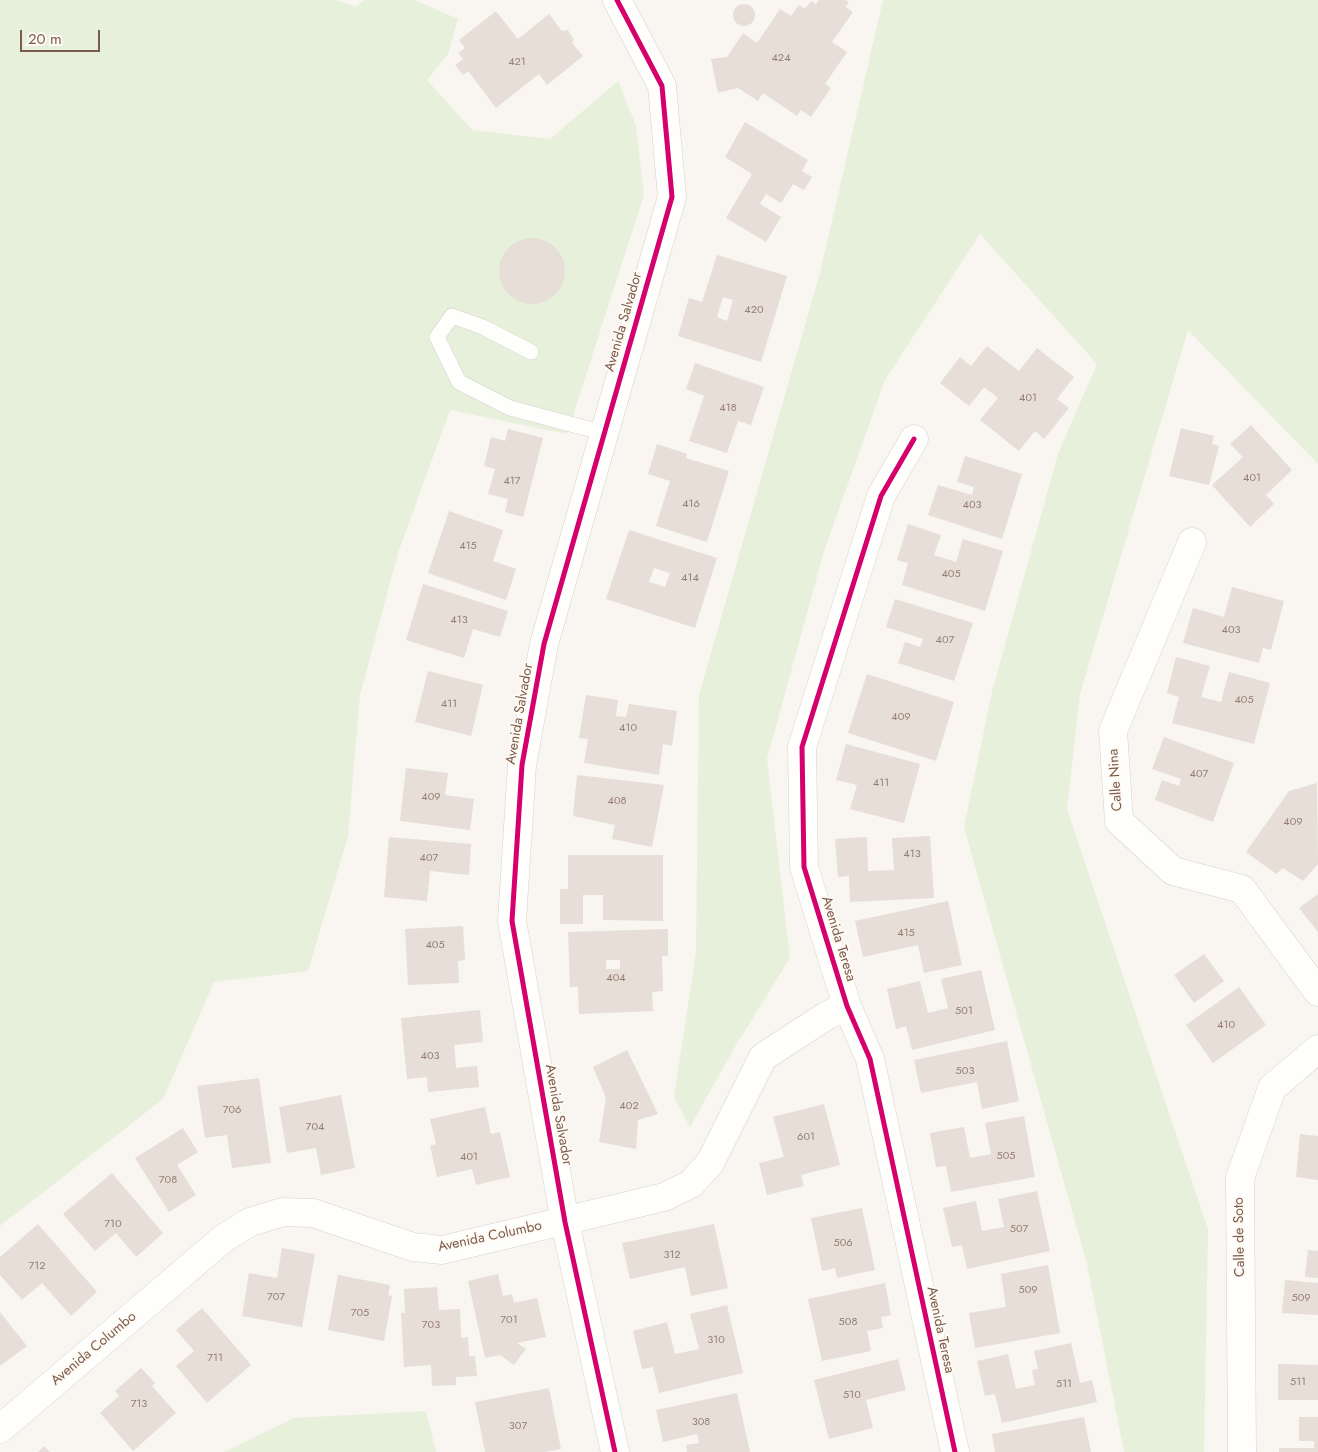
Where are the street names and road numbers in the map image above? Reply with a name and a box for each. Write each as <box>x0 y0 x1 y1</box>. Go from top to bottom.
street label: Avenida Salvador <box>602 270 646 374</box>
street label: Avenida Salvador <box>503 662 537 766</box>
street label: Calle Nina <box>1105 748 1127 812</box>
street label: Avenida Teresa <box>817 894 859 984</box>
street label: Avenida Salvador <box>541 1063 575 1167</box>
street label: Calle de Soto <box>1231 1197 1249 1277</box>
street label: Avenida Columbo <box>436 1218 544 1256</box>
street label: Avenida Teresa <box>923 1285 957 1375</box>
street label: Avenida Columbo <box>48 1309 140 1389</box>

